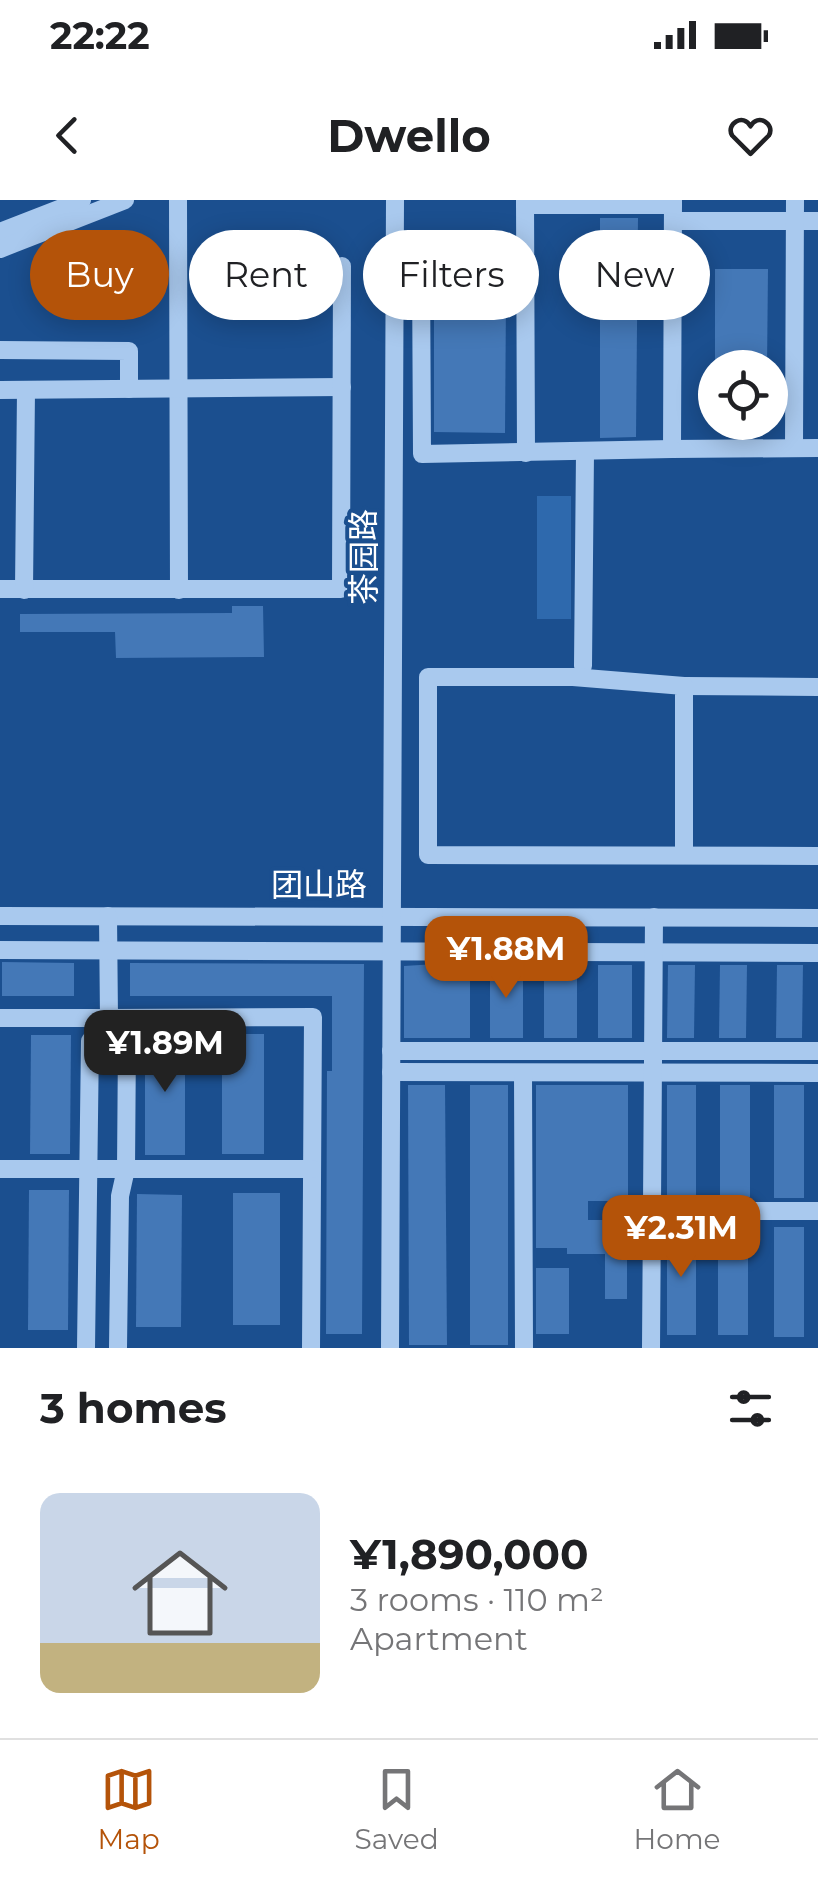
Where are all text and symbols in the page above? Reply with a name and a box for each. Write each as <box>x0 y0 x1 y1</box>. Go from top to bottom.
text: 22:22 <box>50 12 150 59</box>
icon: back <box>40 108 95 163</box>
text: Dwello <box>327 108 491 163</box>
icon: heart <box>723 108 778 163</box>
chip: Buy <box>30 230 169 320</box>
chip: Rent <box>189 230 343 320</box>
chip: Filters <box>363 230 539 320</box>
chip: New <box>559 230 710 320</box>
map controls <box>698 350 788 440</box>
button: locate <box>698 350 788 440</box>
street label: 茶园路 <box>344 509 383 605</box>
street label: 团山路 <box>271 865 367 904</box>
pin: ¥1.88M <box>425 916 587 1001</box>
text: ¥1.88M <box>447 929 565 968</box>
pin: ¥1.89M <box>84 1010 246 1095</box>
text: ¥1.89M <box>106 1023 224 1062</box>
pin: ¥2.31M <box>600 1195 762 1280</box>
text: ¥2.31M <box>624 1208 738 1247</box>
icon: filters <box>723 1381 778 1436</box>
text: 3 homes <box>40 1382 226 1434</box>
text: ¥1,890,000 <box>350 1528 589 1580</box>
icon: home <box>120 1533 240 1653</box>
text: 3 rooms · 110 m² <box>350 1580 604 1619</box>
text: Apartment <box>350 1619 528 1658</box>
tab: Map <box>97 1762 160 1856</box>
tab: Saved <box>355 1762 439 1856</box>
tab: Home <box>634 1762 721 1856</box>

